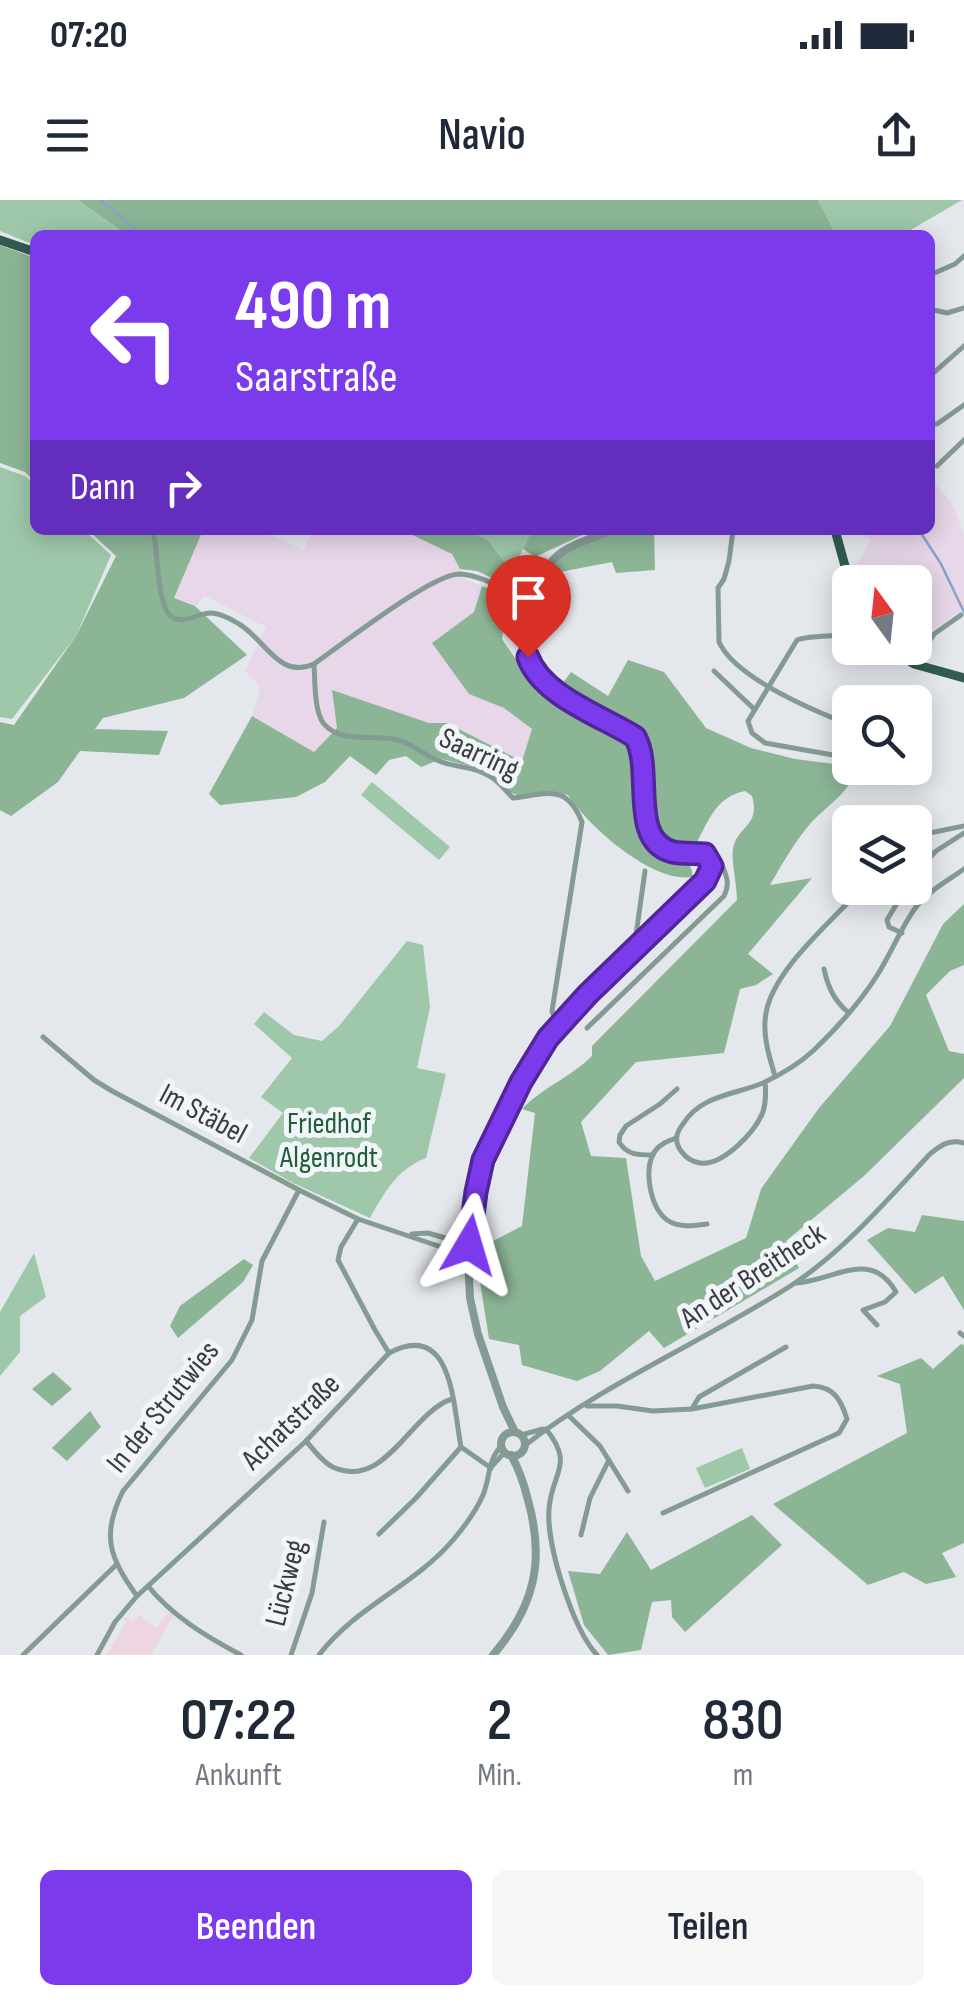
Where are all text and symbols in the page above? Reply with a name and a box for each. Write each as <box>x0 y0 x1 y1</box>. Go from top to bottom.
text: 07:20 <box>50 13 128 58</box>
icon: menu <box>40 108 95 163</box>
text: Navio <box>438 108 526 163</box>
icon: share <box>869 108 924 163</box>
text: 490 m <box>235 265 391 349</box>
icon: left <box>70 270 200 400</box>
text: Saarstraße <box>235 350 398 405</box>
icon: right <box>156 460 211 515</box>
text: Dann <box>70 465 136 510</box>
pin <box>486 555 571 658</box>
north arrow <box>832 565 932 665</box>
map controls <box>832 565 932 905</box>
icon: arrive <box>501 570 556 625</box>
button: search <box>832 685 932 785</box>
street label: Saarring <box>434 720 524 788</box>
button: layers <box>832 805 932 905</box>
street label: Im Stäbel <box>153 1076 253 1152</box>
park label: Friedhof Algenrodt <box>279 1106 378 1176</box>
position arrow <box>417 1193 521 1297</box>
street label: An der Breitheck <box>673 1216 833 1337</box>
street label: In der Strutwies <box>99 1334 227 1480</box>
street label: Achatstraße <box>234 1366 348 1478</box>
street label: Lückweg <box>258 1536 314 1630</box>
text: 07:22 <box>180 1685 297 1757</box>
text: 2 <box>487 1685 512 1757</box>
text: 830 <box>702 1685 784 1757</box>
text: Ankunft <box>195 1756 282 1795</box>
text: Min. <box>477 1756 522 1795</box>
text: m <box>733 1756 753 1795</box>
button: Beenden <box>40 1870 472 1985</box>
button: Teilen <box>492 1870 924 1985</box>

